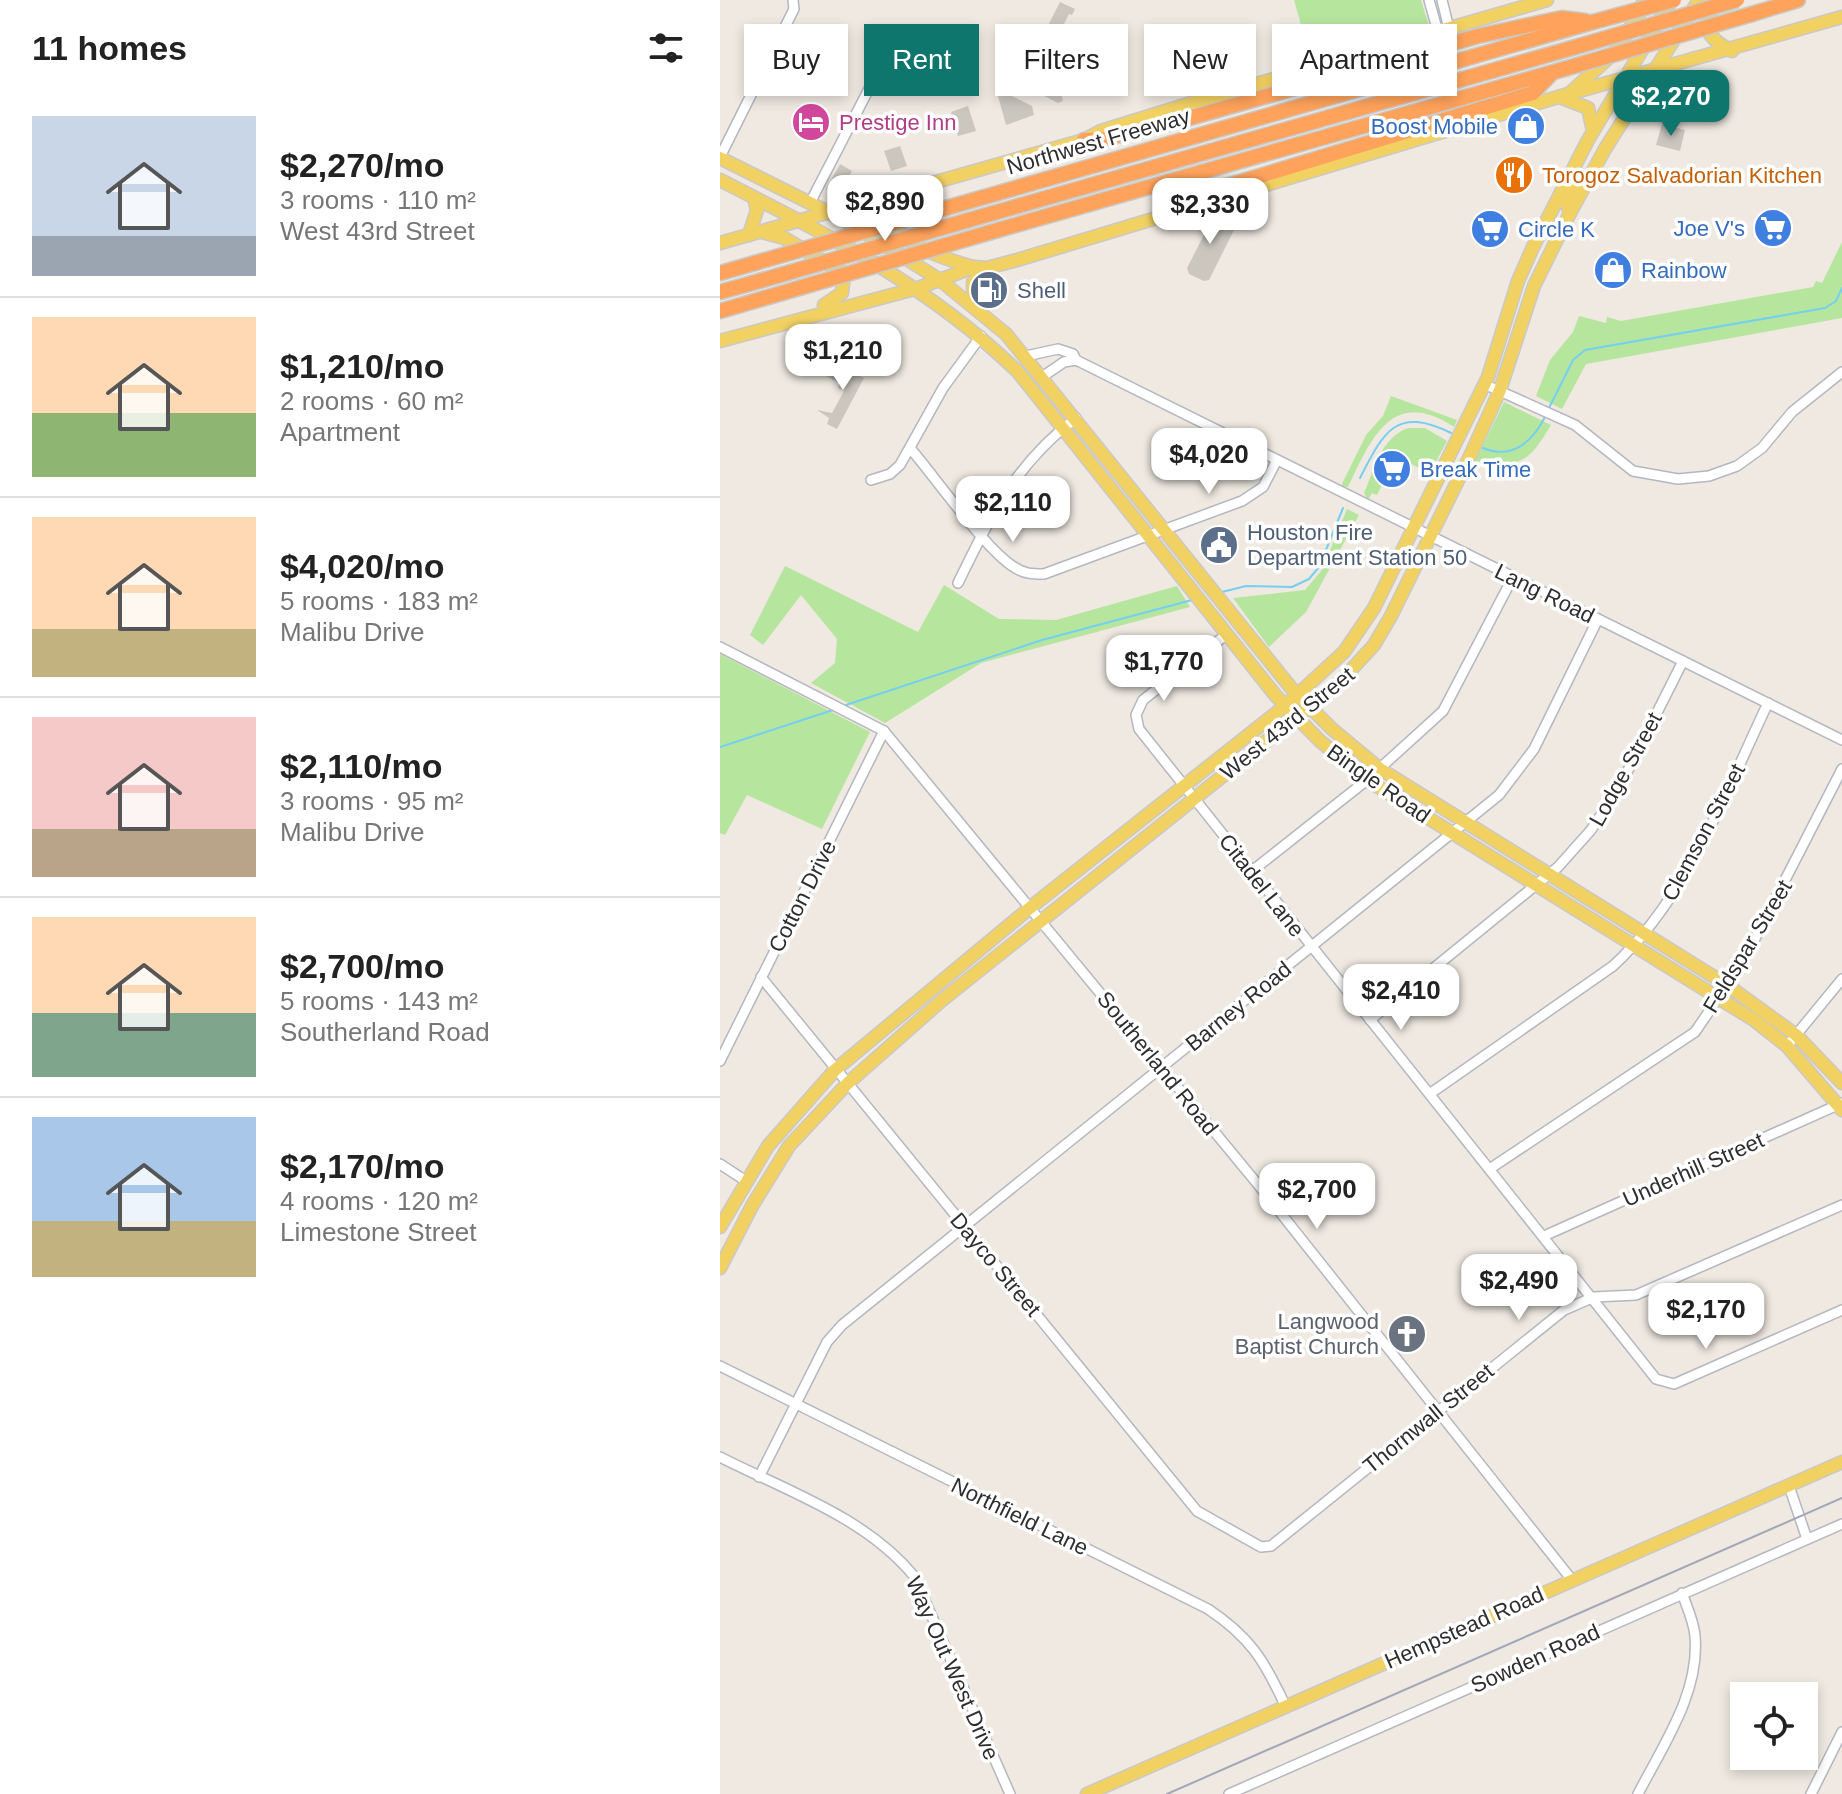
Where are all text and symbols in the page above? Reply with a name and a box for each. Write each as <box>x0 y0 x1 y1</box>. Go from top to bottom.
chip: Buy <box>744 24 848 96</box>
chip: Rent <box>864 24 979 96</box>
chip: Filters <box>995 24 1128 96</box>
chip: New <box>1144 24 1256 96</box>
chip: Apartment <box>1272 24 1457 96</box>
icon: filters <box>644 26 688 70</box>
text: 11 homes <box>32 29 187 67</box>
pin: $2,270 <box>1606 70 1736 138</box>
text: $2,270 <box>1631 81 1711 111</box>
hotel icon: Prestige Inn <box>790 101 832 143</box>
street label: Northwest Freeway <box>1004 103 1193 180</box>
shop icon: Boost Mobile <box>1505 105 1547 147</box>
place label: Prestige Inn <box>839 110 956 135</box>
place label: Boost Mobile <box>1371 114 1498 139</box>
text: $2,270/mo <box>280 146 444 184</box>
icon: home <box>96 148 192 244</box>
restaurant icon: Torogoz Salvadorian Kitchen <box>1493 154 1535 196</box>
place label: Torogoz Salvadorian Kitchen <box>1542 163 1822 188</box>
pin: $2,890 <box>820 175 950 243</box>
pin: $2,330 <box>1145 178 1275 246</box>
text: 3 rooms · 110 m² <box>280 185 476 215</box>
text: $2,890 <box>845 186 925 216</box>
text: $2,330 <box>1170 189 1250 219</box>
supermarket icon: Joe V's <box>1752 207 1794 249</box>
supermarket icon: Circle K <box>1469 208 1511 250</box>
text: West 43rd Street <box>280 216 475 246</box>
place label: Joe V's <box>1674 216 1745 241</box>
place label: Circle K <box>1518 217 1595 242</box>
shop icon: Rainbow <box>1592 249 1634 291</box>
place label: Rainbow <box>1641 258 1727 283</box>
fuel station icon: Shell <box>968 269 1010 311</box>
place label: Shell <box>1017 278 1066 303</box>
pin: $1,210 <box>778 324 908 392</box>
text: $1,210 <box>803 335 883 365</box>
text: $1,210/mo <box>280 347 444 385</box>
icon: home <box>96 349 192 445</box>
text: 2 rooms · 60 m² <box>280 386 464 416</box>
text: Apartment <box>280 417 400 447</box>
pin: $4,020 <box>1144 428 1274 496</box>
text: $4,020 <box>1169 439 1249 469</box>
supermarket icon: Break Time <box>1371 448 1413 490</box>
place label: Break Time <box>1420 457 1531 482</box>
pin: $2,110 <box>948 476 1078 544</box>
text: $2,110 <box>974 487 1052 517</box>
place label: Houston Fire Department Station 50 <box>1247 520 1467 570</box>
public building icon: Houston Fire Department Station 50 <box>1198 524 1240 566</box>
text: $4,020/mo <box>280 547 444 585</box>
icon: home <box>96 549 192 645</box>
street label: Lang Road <box>1491 559 1599 628</box>
text: 5 rooms · 183 m² <box>280 586 478 616</box>
text: Malibu Drive <box>280 617 425 647</box>
pin: $1,770 <box>1099 635 1229 703</box>
text: $1,770 <box>1124 646 1204 676</box>
street label: West 43rd Street <box>1215 662 1359 785</box>
street label: Lodge Street <box>1584 708 1667 830</box>
street label: Bingle Road <box>1322 739 1435 828</box>
text: $2,110/mo <box>280 747 443 785</box>
icon: home <box>96 749 192 845</box>
street label: Clemson Street <box>1657 759 1750 905</box>
text: 3 rooms · 95 m² <box>280 786 464 816</box>
text: Malibu Drive <box>280 817 425 847</box>
street label: Citadel Lane <box>1214 829 1309 942</box>
street label: Cotton Drive <box>764 836 841 956</box>
street label: Feldspar Street <box>1698 875 1797 1017</box>
text: $2,700/mo <box>280 947 444 985</box>
icon: home <box>96 949 192 1045</box>
street label: Barney Road <box>1181 956 1296 1057</box>
pin: $2,410 <box>1336 964 1466 1032</box>
text: $2,410 <box>1361 975 1441 1005</box>
text: 5 rooms · 143 m² <box>280 986 478 1016</box>
street label: Southerland Road <box>1092 987 1223 1140</box>
text: Southerland Road <box>280 1017 490 1047</box>
street label: Underhill Street <box>1619 1127 1768 1212</box>
text: $2,170/mo <box>280 1147 444 1185</box>
icon: home <box>96 1149 192 1245</box>
pin: $2,700 <box>1252 1163 1382 1231</box>
text: $2,700 <box>1277 1174 1357 1204</box>
text: 4 rooms · 120 m² <box>280 1186 478 1216</box>
street label: Dayco Street <box>945 1208 1046 1321</box>
text: Limestone Street <box>280 1217 477 1247</box>
pin: $2,490 <box>1454 1254 1584 1322</box>
text: $2,490 <box>1479 1265 1559 1295</box>
pin: $2,170 <box>1641 1283 1771 1351</box>
text: $2,170 <box>1666 1294 1746 1324</box>
place label: Langwood Baptist Church <box>1235 1309 1379 1359</box>
church icon: Langwood Baptist Church <box>1386 1313 1428 1355</box>
street label: Thornwall Street <box>1358 1358 1498 1479</box>
street label: Northfield Lane <box>947 1473 1092 1560</box>
street label: Way Out West Drive <box>901 1573 1004 1764</box>
street label: Hempstead Road <box>1381 1581 1547 1674</box>
street label: Sowden Road <box>1467 1619 1603 1698</box>
map controls <box>1730 1682 1818 1770</box>
button: locate <box>1730 1682 1818 1770</box>

